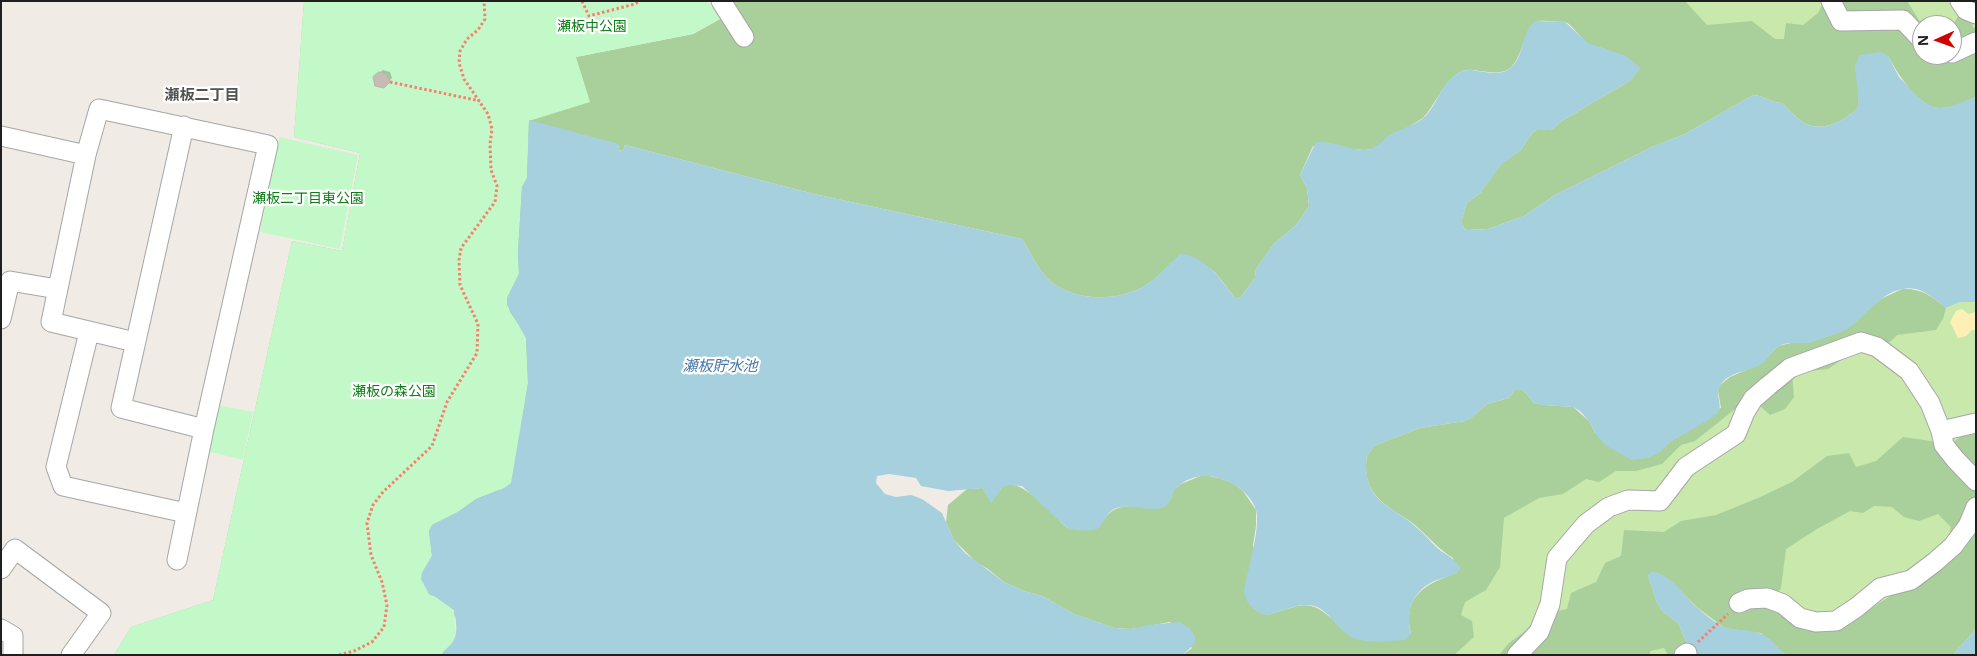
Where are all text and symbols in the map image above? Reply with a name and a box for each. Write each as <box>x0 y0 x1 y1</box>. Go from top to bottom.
north arrow <box>1912 15 1962 65</box>
park label: 瀬板中公園 <box>557 19 627 35</box>
text: N <box>1913 34 1932 47</box>
district label: 瀬板二丁目 <box>165 87 239 105</box>
park label: 瀬板二丁目東公園 <box>252 191 364 207</box>
water label: 瀬板貯水池 <box>683 358 757 376</box>
park label: 瀬板の森公園 <box>352 384 436 400</box>

